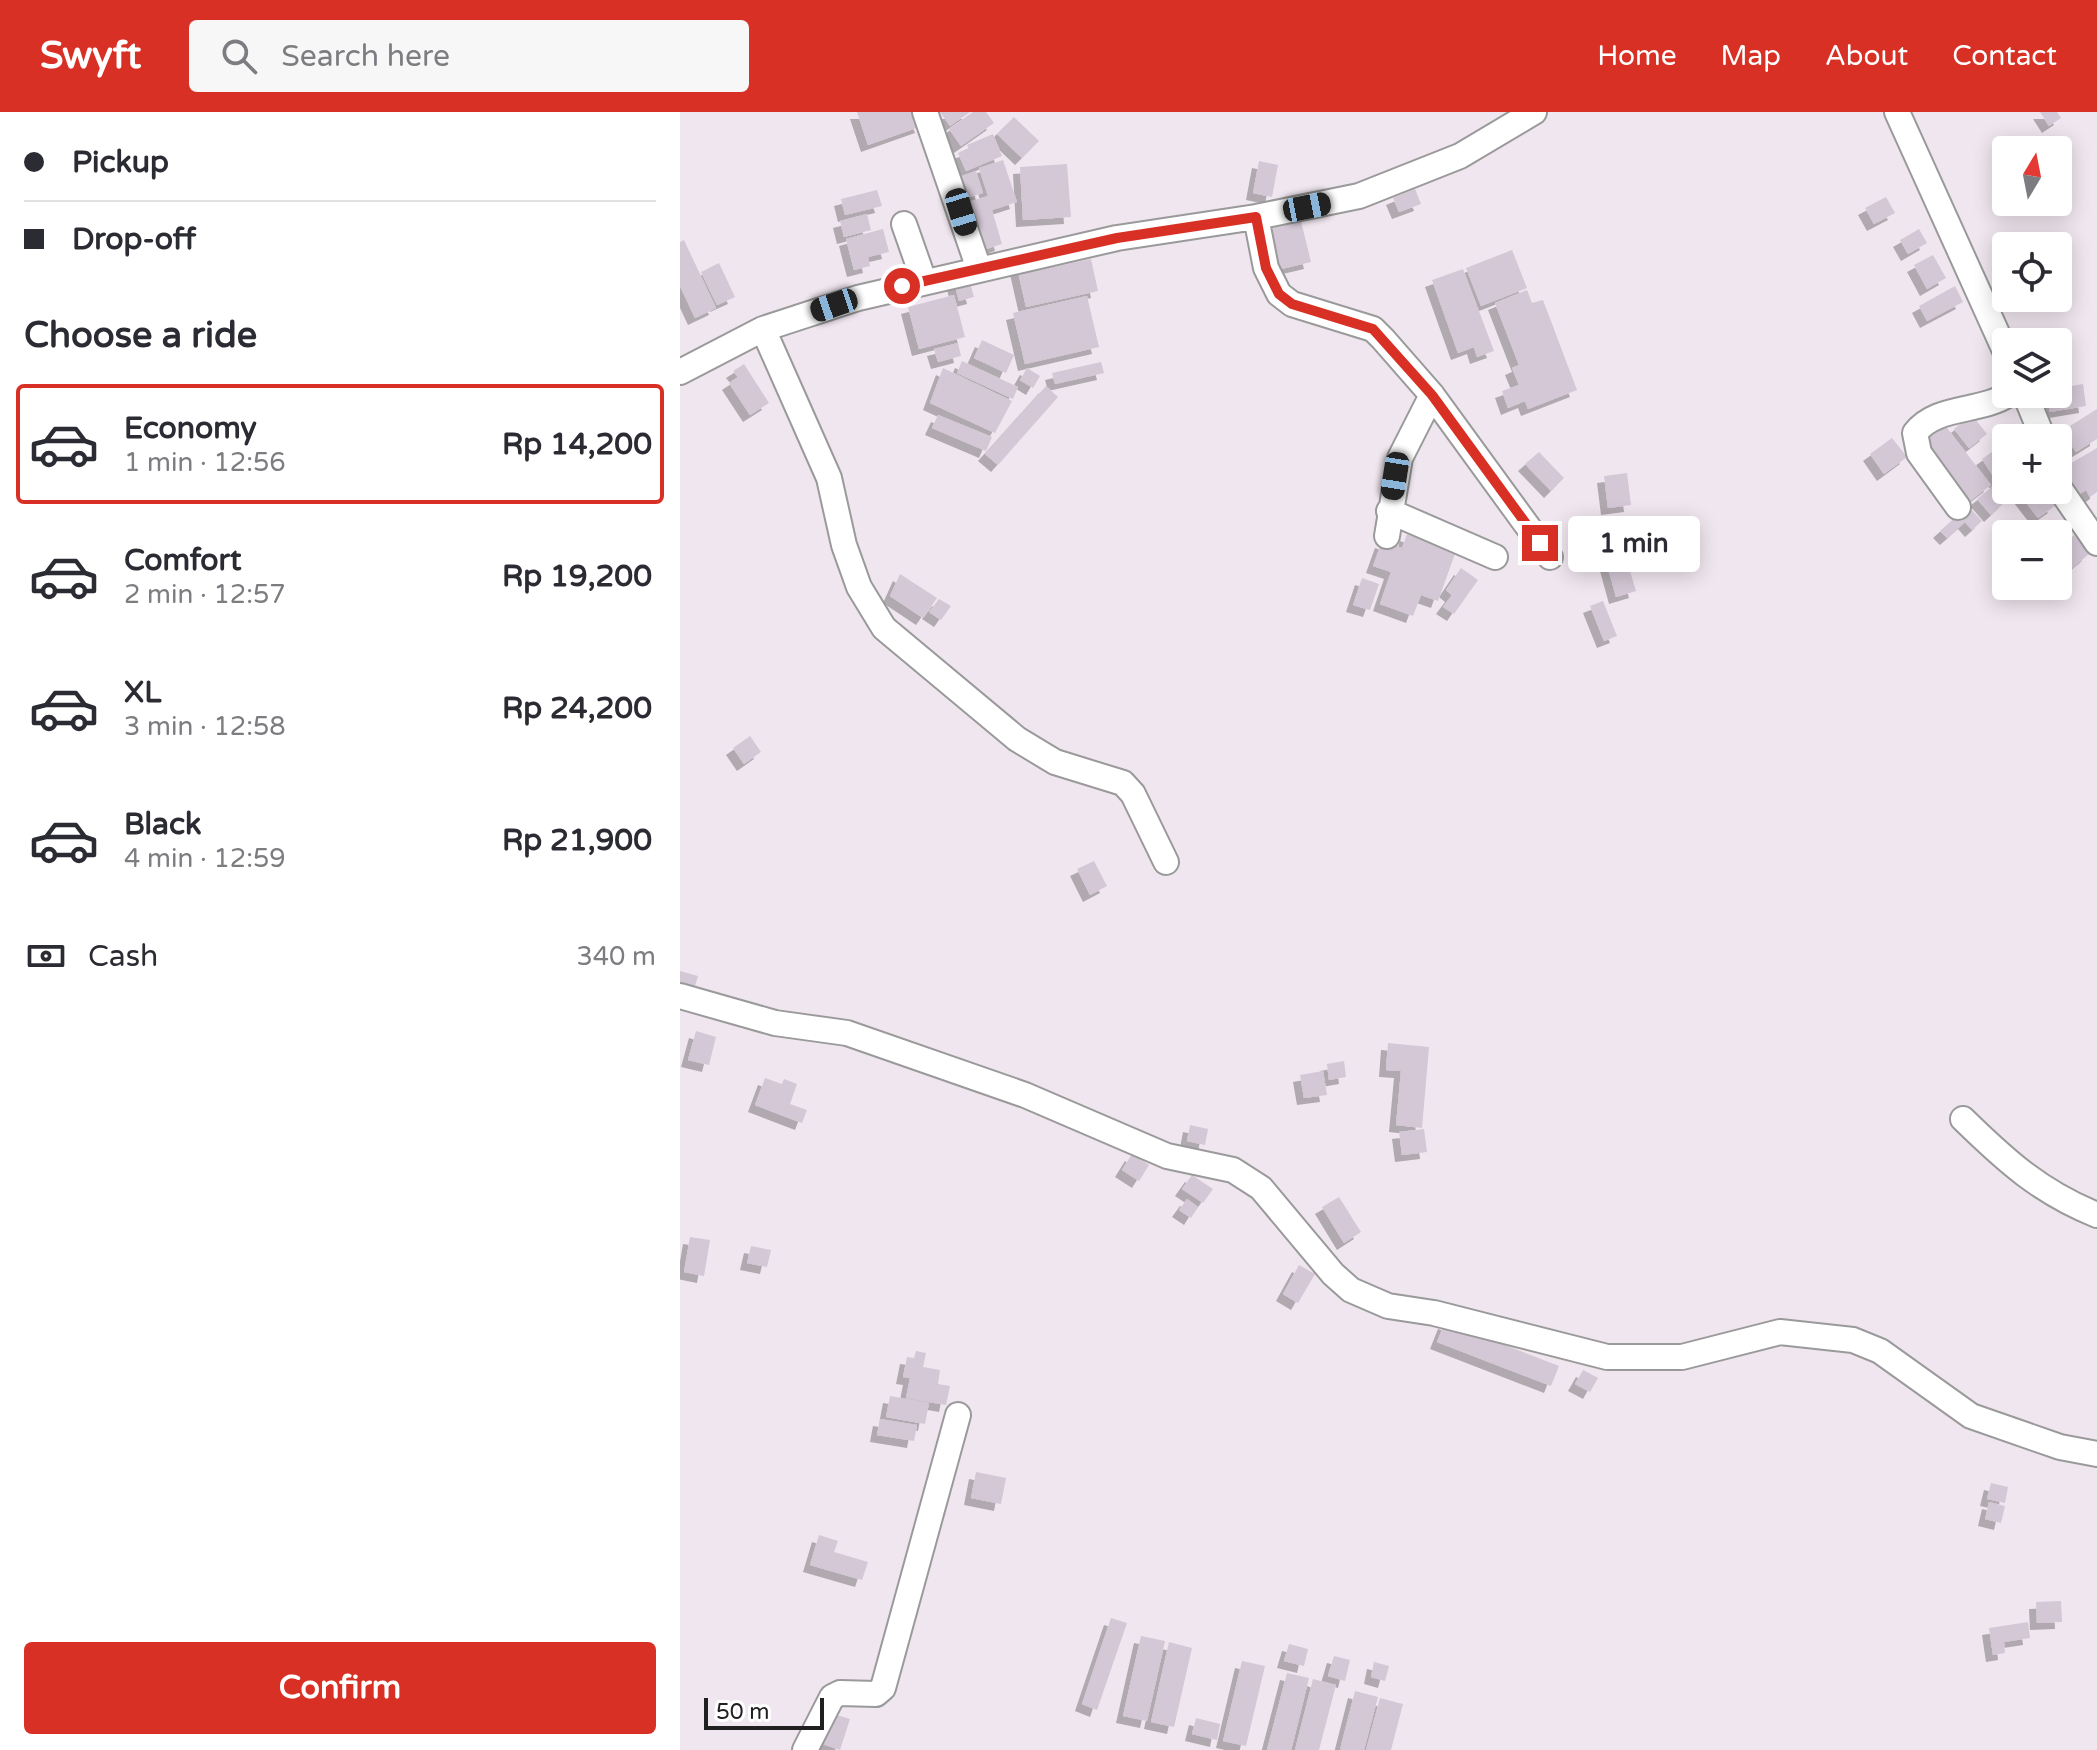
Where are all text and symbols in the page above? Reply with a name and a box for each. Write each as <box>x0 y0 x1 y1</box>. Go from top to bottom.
search box <box>189 20 749 92</box>
text: Swyft <box>40 33 141 79</box>
icon: search <box>217 34 261 78</box>
text: Search here <box>281 38 450 75</box>
text: Home <box>1597 39 1677 73</box>
text: Map <box>1721 39 1781 73</box>
text: About <box>1825 39 1908 73</box>
text: Contact <box>1952 39 2057 73</box>
north arrow <box>1992 136 2072 216</box>
map controls <box>1992 136 2072 600</box>
text: Pickup <box>72 144 169 181</box>
car <box>943 186 979 238</box>
car <box>1281 191 1333 223</box>
text: Drop-off <box>72 221 196 258</box>
button: locate <box>1992 232 2072 312</box>
route start <box>884 268 920 304</box>
car <box>807 286 861 324</box>
text: Choose a ride <box>24 314 257 357</box>
button: layers <box>1992 328 2072 408</box>
icon: car <box>28 408 100 480</box>
text: Economy <box>124 410 257 447</box>
button: + <box>1992 424 2072 504</box>
text: Rp 14,200 <box>502 426 652 463</box>
text: 1 min · 12:56 <box>124 447 286 478</box>
car <box>1379 450 1411 502</box>
callout: 1 min <box>1568 515 1700 571</box>
button: − <box>1992 520 2072 600</box>
route end <box>1522 525 1558 561</box>
text: 1 min <box>1599 528 1669 559</box>
icon: car <box>28 540 100 612</box>
text: Comfort <box>124 542 242 579</box>
text: Rp 19,200 <box>502 558 652 595</box>
text: 2 min · 12:57 <box>124 579 286 610</box>
icon: car <box>28 672 100 744</box>
text: XL <box>124 674 161 711</box>
text: Rp 24,200 <box>502 690 652 727</box>
text: 3 min · 12:58 <box>124 711 286 742</box>
icon: car <box>28 804 100 876</box>
text: Black <box>124 806 201 843</box>
text: Rp 21,900 <box>502 822 652 859</box>
text: 4 min · 12:59 <box>124 843 286 874</box>
icon: cash <box>24 934 68 978</box>
text: Cash <box>88 938 158 975</box>
text: 340 m <box>576 941 656 972</box>
button: Confirm <box>24 1642 656 1734</box>
scale bar <box>704 1694 824 1730</box>
text: 50 m <box>716 1699 770 1725</box>

